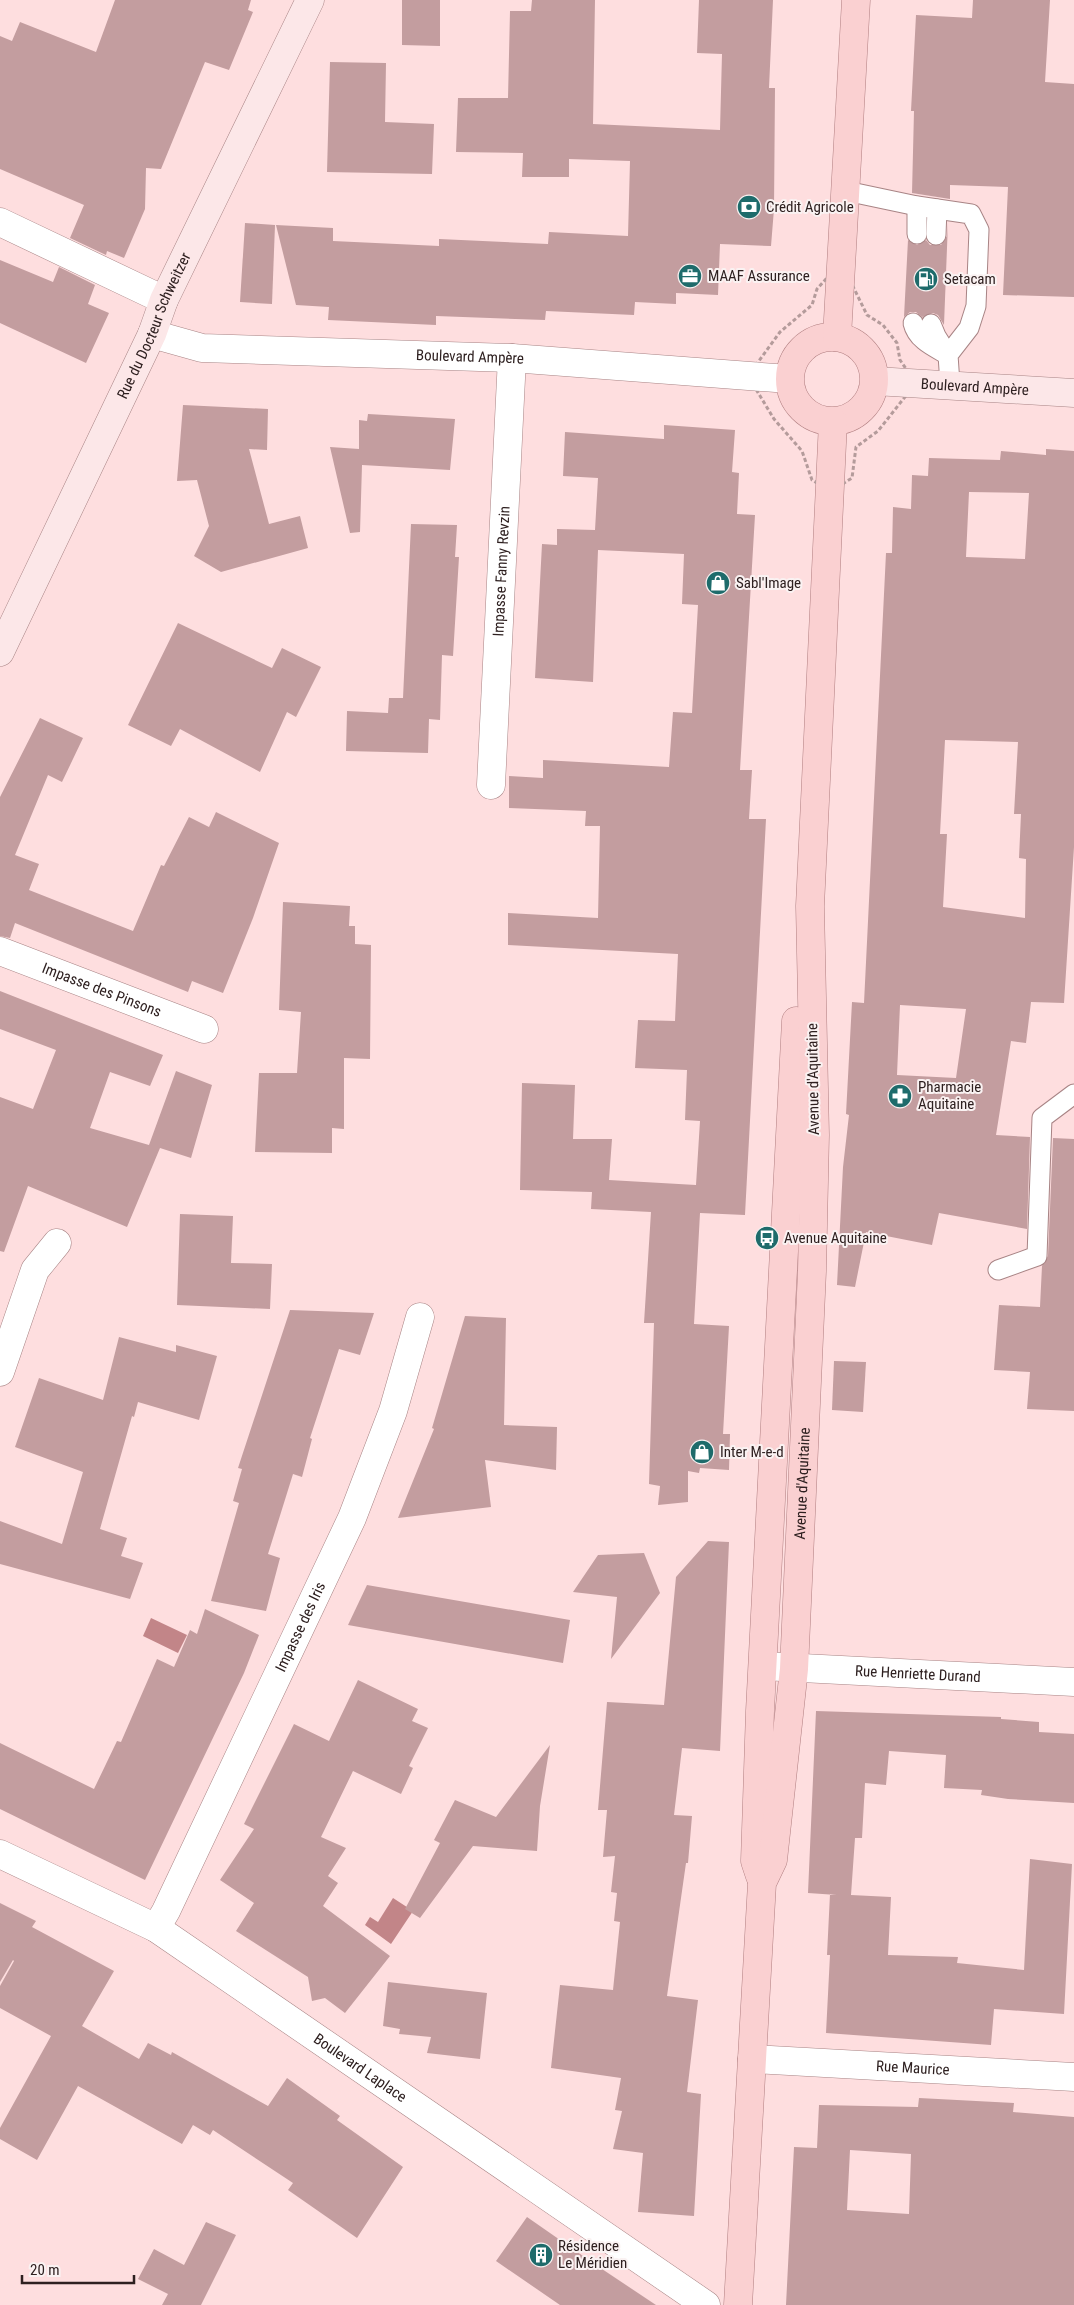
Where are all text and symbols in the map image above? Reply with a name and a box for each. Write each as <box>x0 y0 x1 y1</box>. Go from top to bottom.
bank icon: Crédit Agricole <box>736 194 762 220</box>
place label: Crédit Agricole <box>766 198 854 216</box>
street label: Rue du Docteur Schweitzer <box>113 249 195 402</box>
office icon: MAAF Assurance <box>677 263 703 289</box>
fuel station icon: Setacam <box>913 266 939 292</box>
place label: MAAF Assurance <box>708 267 810 285</box>
place label: Setacam <box>944 270 996 288</box>
street label: Boulevard Ampère <box>416 346 525 368</box>
street label: Boulevard Ampère <box>920 375 1029 399</box>
street label: Impasse Fanny Revzin <box>489 505 514 637</box>
shop icon: Sabl'Image <box>705 570 731 596</box>
place label: Sabl'Image <box>736 574 801 592</box>
street label: Impasse des Pinsons <box>40 959 164 1021</box>
street label: Avenue d'Aquitaine <box>803 1023 823 1135</box>
place label: Pharmacie Aquitaine <box>918 1078 981 1113</box>
pharmacy icon: Pharmacie Aquitaine <box>887 1083 913 1109</box>
bus stop icon: Avenue Aquitaine <box>754 1225 780 1251</box>
place label: Avenue Aquitaine <box>784 1229 887 1247</box>
street label: Avenue d'Aquitaine <box>791 1427 814 1540</box>
shop icon: Inter M-e-d <box>689 1439 715 1465</box>
place label: Inter M-e-d <box>720 1443 784 1461</box>
street label: Impasse des Iris <box>272 1579 329 1675</box>
street label: Rue Henriette Durand <box>855 1662 981 1686</box>
street label: Boulevard Laplace <box>310 2030 410 2106</box>
street label: Rue Maurice <box>876 2057 950 2079</box>
place label: Résidence Le Méridien <box>558 2237 627 2272</box>
building icon: Résidence Le Méridien <box>528 2242 554 2268</box>
scale bar <box>22 2252 135 2284</box>
text: 20 m <box>30 2261 60 2279</box>

